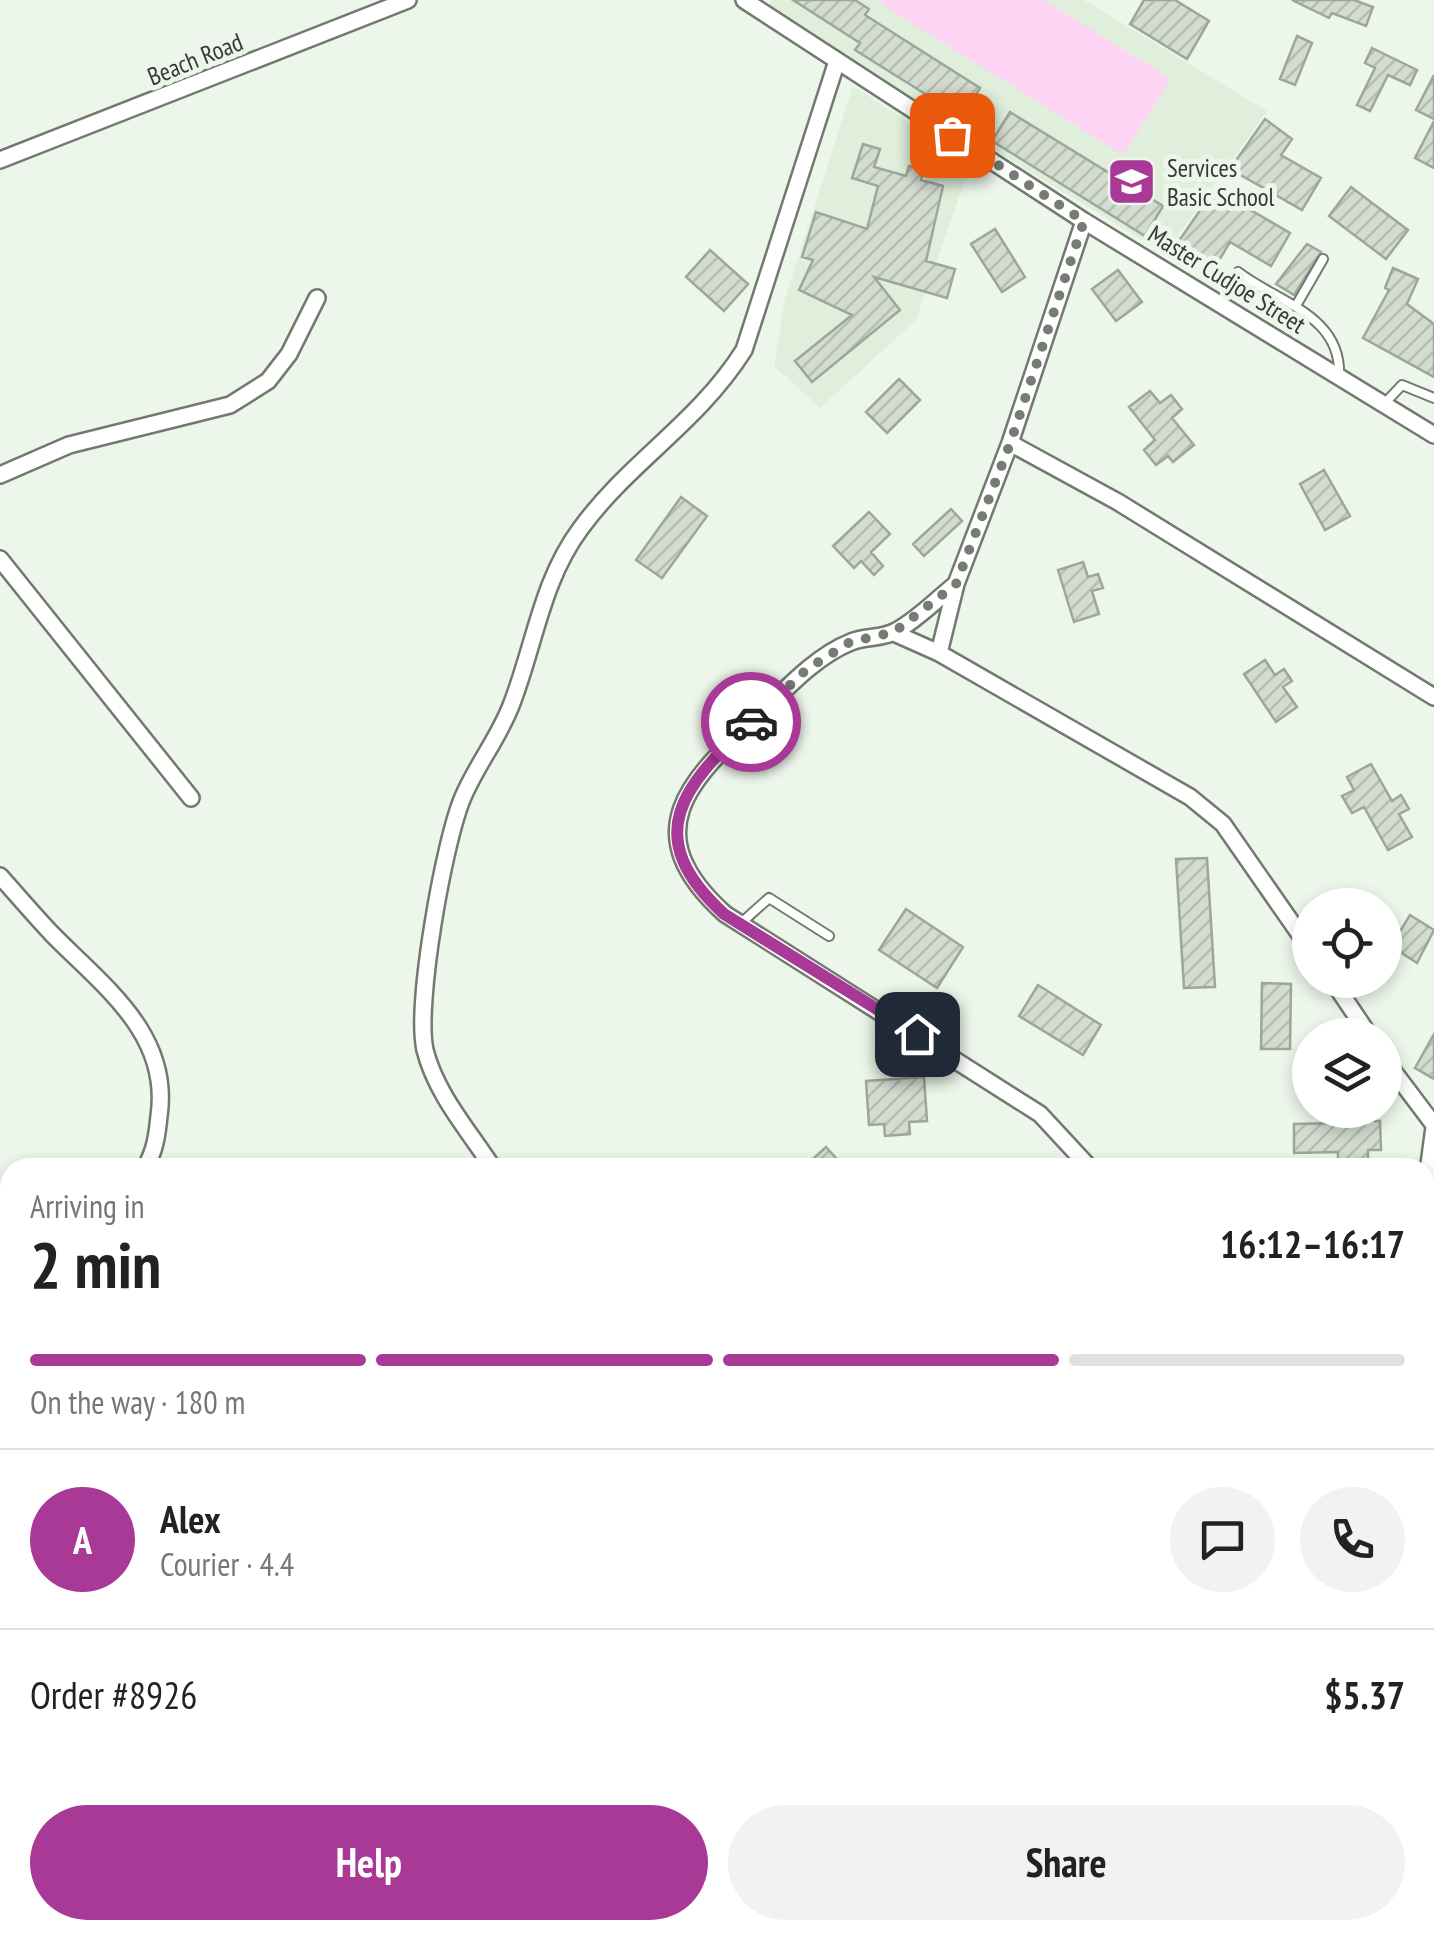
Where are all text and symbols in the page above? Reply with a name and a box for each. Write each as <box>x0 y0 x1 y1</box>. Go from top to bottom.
street label: Beach Road <box>143 25 247 93</box>
pin <box>910 93 995 178</box>
icon: bag <box>925 108 980 163</box>
place label: Services Basic School <box>1167 152 1275 213</box>
school or university icon: Services Basic School <box>1106 156 1158 208</box>
street label: Master Cudjoe Street <box>1142 218 1312 340</box>
courier <box>701 672 801 772</box>
icon: car <box>724 695 779 750</box>
map controls <box>1292 888 1402 1128</box>
button: locate <box>1292 888 1402 998</box>
pin <box>875 992 960 1077</box>
icon: home <box>890 1007 945 1062</box>
button: layers <box>1292 1018 1402 1128</box>
text: Arriving in <box>30 1185 145 1227</box>
text: 16:12–16:17 <box>1220 1219 1405 1268</box>
text: 2 min <box>30 1222 161 1306</box>
text: On the way · 180 m <box>30 1381 245 1423</box>
button: chat <box>1170 1487 1275 1592</box>
button: phone <box>1300 1487 1405 1592</box>
text: Alex <box>160 1494 221 1543</box>
text: A <box>73 1515 92 1564</box>
text: Courier · 4.4 <box>160 1543 294 1585</box>
text: Order #8926 <box>30 1670 197 1719</box>
text: $5.37 <box>1324 1670 1405 1719</box>
button: Help <box>30 1805 708 1920</box>
button: Share <box>728 1805 1405 1920</box>

